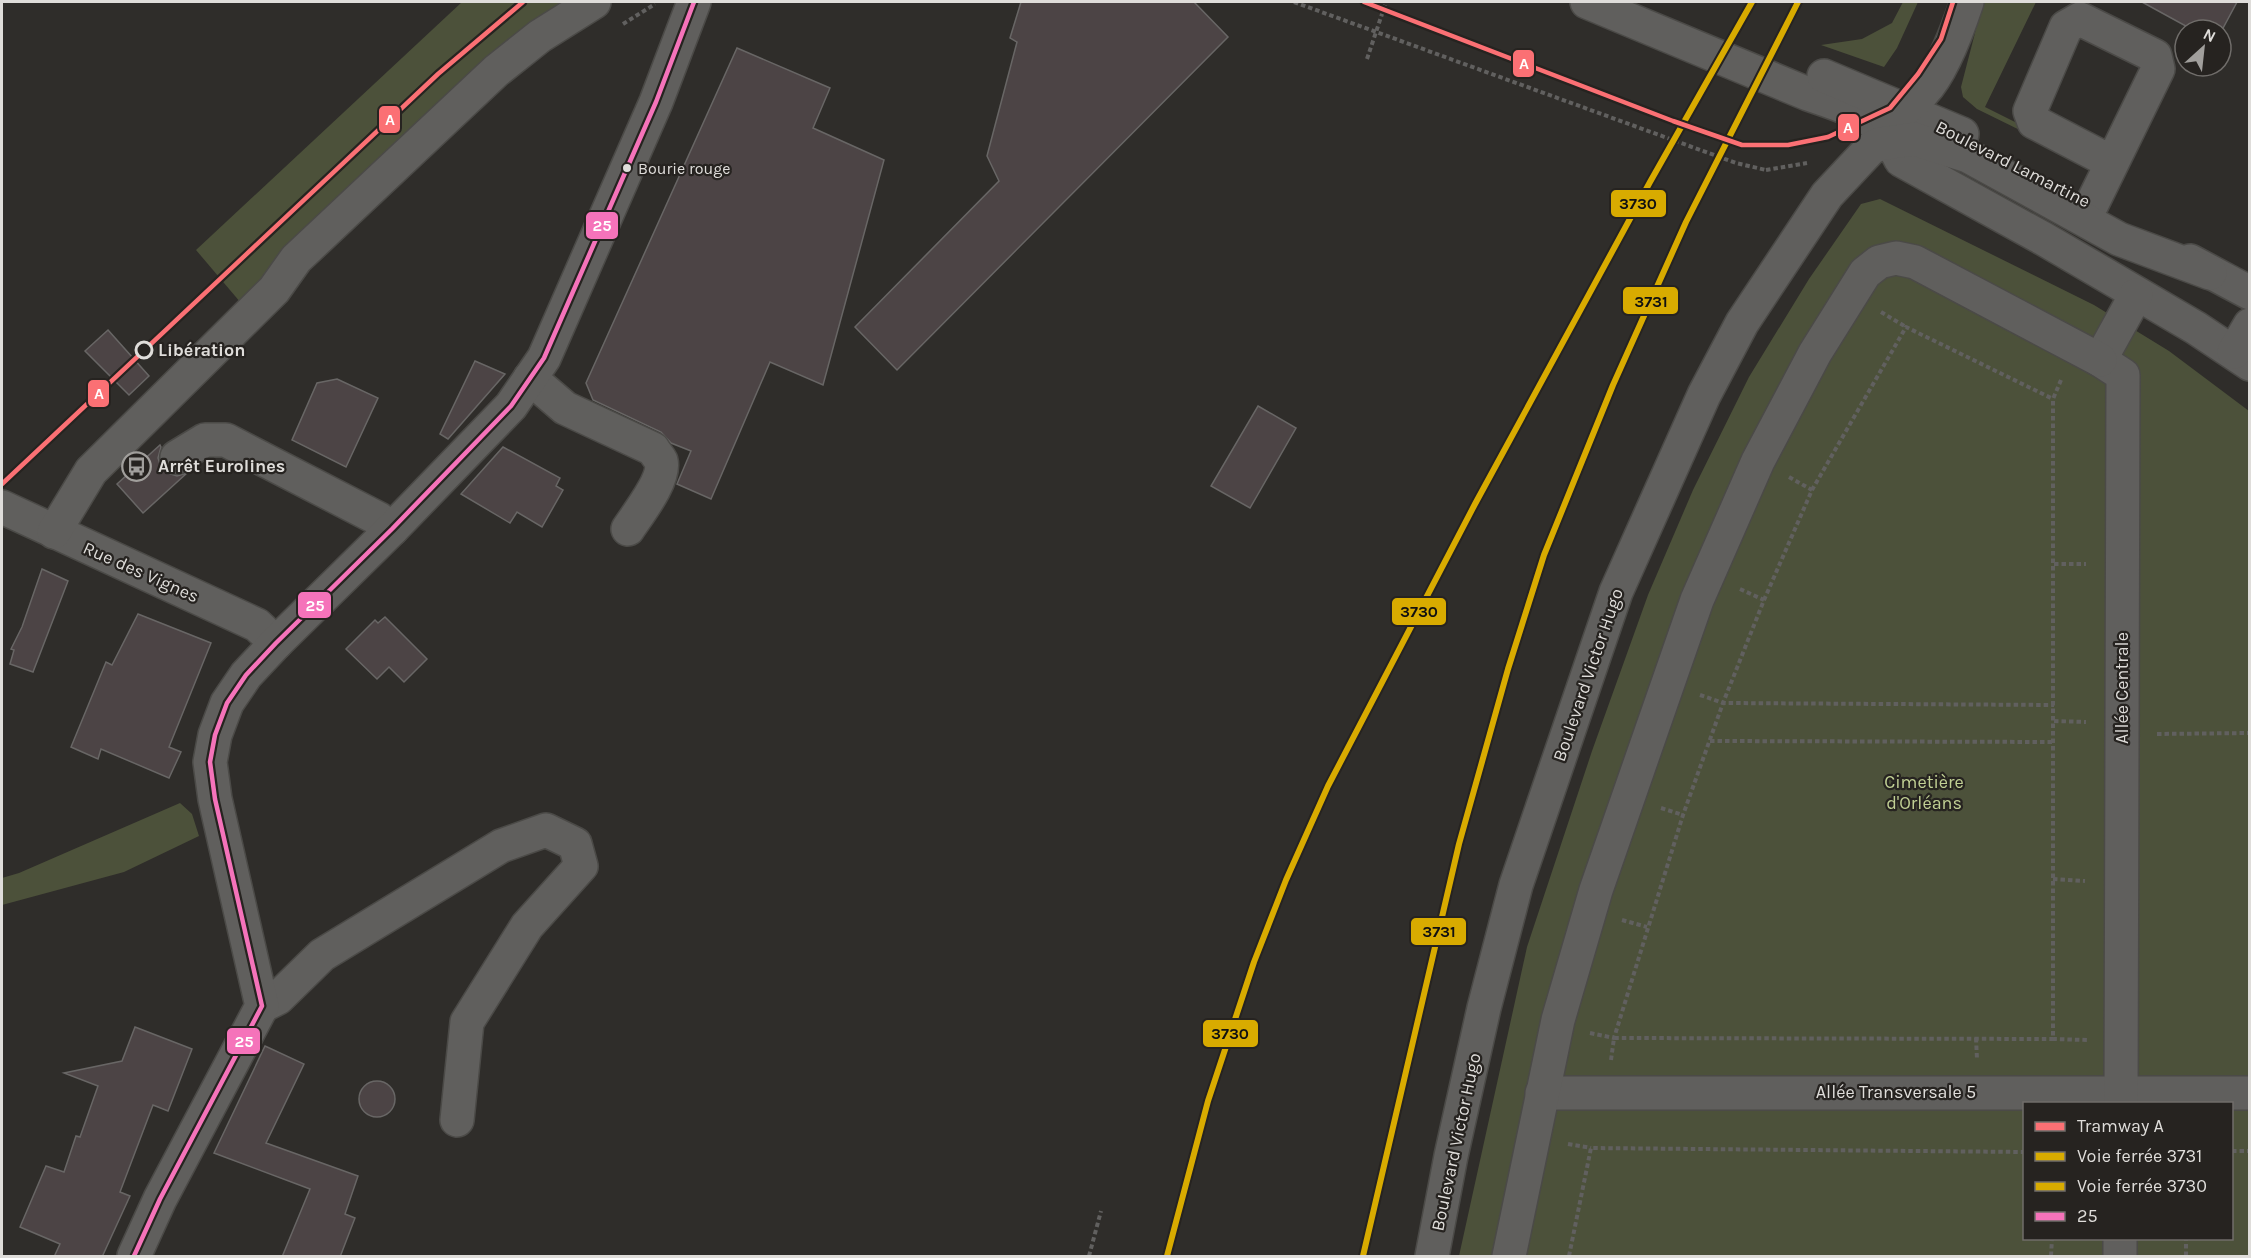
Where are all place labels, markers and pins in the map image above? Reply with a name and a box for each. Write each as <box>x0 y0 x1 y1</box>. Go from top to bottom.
place label: Bourie rouge <box>638 159 730 178</box>
marker: Bourie rouge <box>621 162 633 174</box>
place label: Libération <box>158 339 245 361</box>
marker: Libération <box>135 341 153 359</box>
bus stop icon: Arrêt Eurolines <box>121 450 153 482</box>
place label: Arrêt Eurolines <box>158 455 285 477</box>

